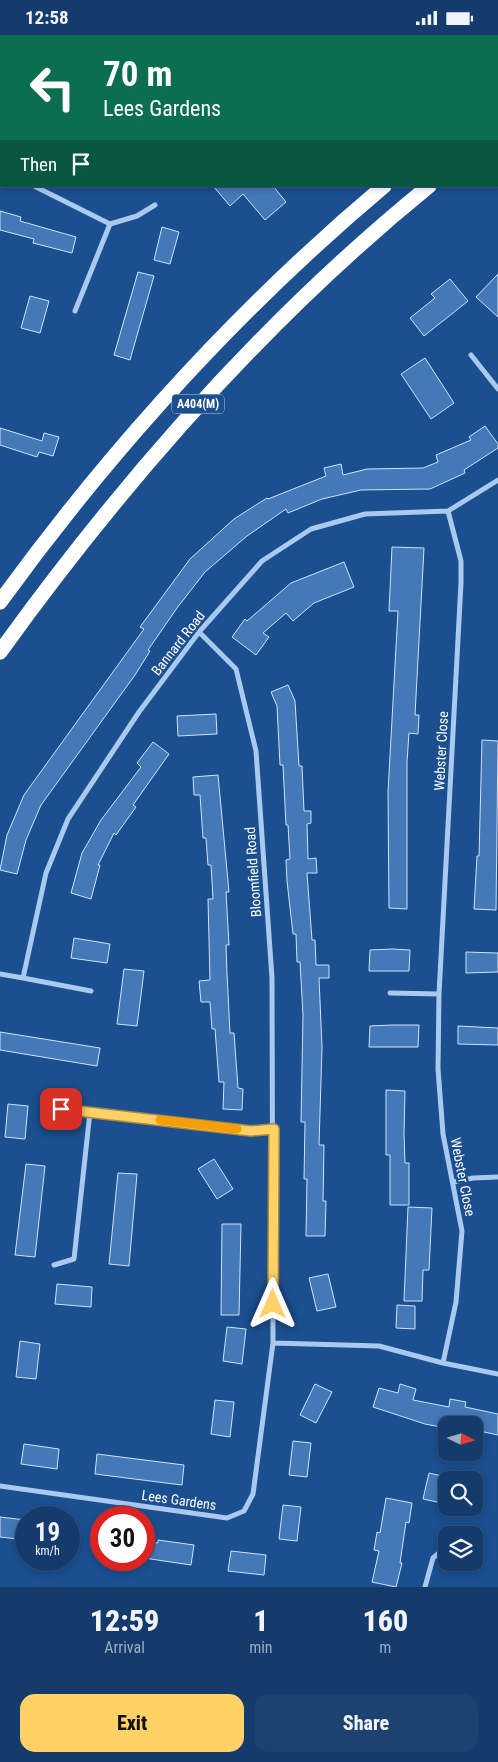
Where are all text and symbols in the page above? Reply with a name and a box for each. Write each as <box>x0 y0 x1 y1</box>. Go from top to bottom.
text: 12:58 <box>25 6 69 29</box>
text: 70 m <box>103 54 172 95</box>
icon: left <box>20 55 85 120</box>
text: Lees Gardens <box>103 96 221 121</box>
icon: arrive <box>67 150 95 178</box>
text: Then <box>20 153 57 176</box>
road number: A404(M) <box>172 394 224 413</box>
street label: Bannard Road <box>148 608 208 678</box>
street label: Webster Close <box>431 710 451 791</box>
street label: Bloomfield Road <box>242 826 264 918</box>
pin <box>40 1088 82 1130</box>
icon: arrive <box>47 1095 75 1123</box>
street label: Webster Close <box>448 1136 479 1218</box>
position arrow <box>246 1277 298 1329</box>
north arrow <box>438 1416 482 1461</box>
map controls <box>438 1416 483 1571</box>
button: search <box>438 1471 483 1516</box>
street label: Lees Gardens <box>141 1487 217 1513</box>
speed limit sign: 30 <box>90 1506 155 1571</box>
text: 19 <box>35 1518 60 1547</box>
button: layers <box>438 1526 483 1571</box>
text: km/h <box>35 1544 60 1558</box>
text: 12:59 <box>90 1603 159 1638</box>
text: 1 <box>253 1603 268 1638</box>
text: 160 <box>362 1603 408 1638</box>
text: Arrival <box>104 1638 145 1657</box>
text: min <box>249 1638 273 1657</box>
text: m <box>379 1638 391 1657</box>
button: Exit <box>20 1694 244 1752</box>
button: Share <box>254 1694 478 1752</box>

